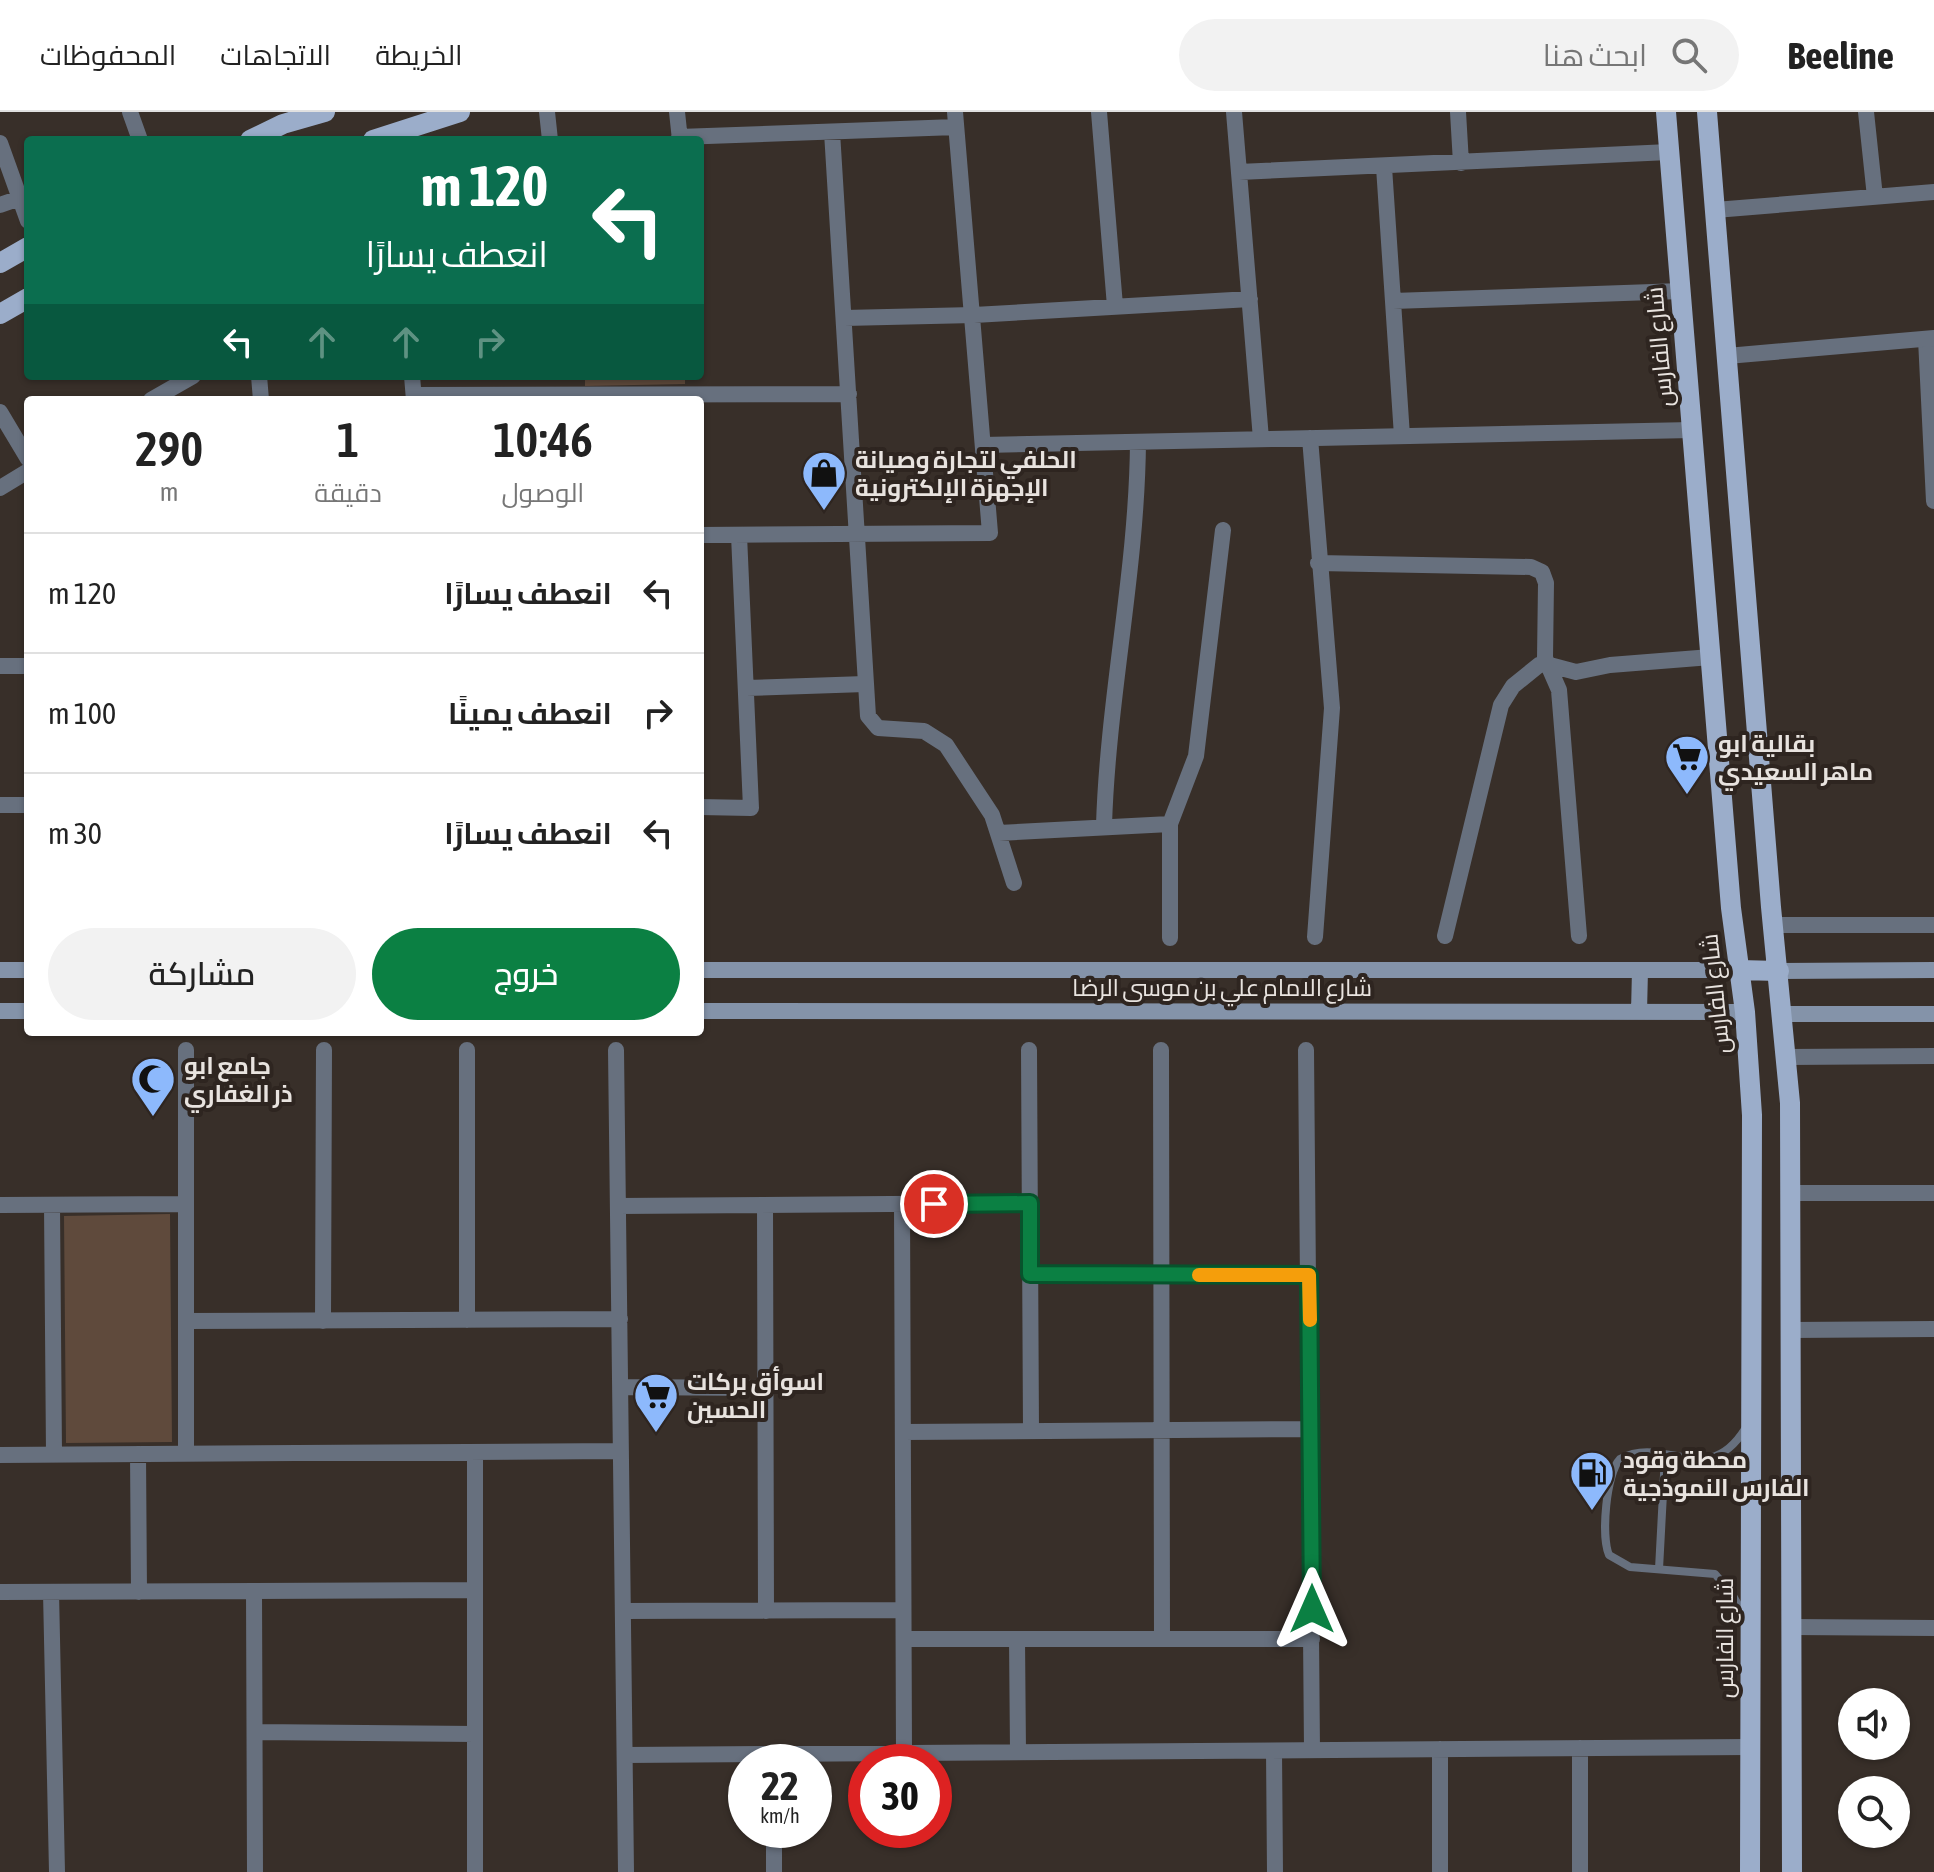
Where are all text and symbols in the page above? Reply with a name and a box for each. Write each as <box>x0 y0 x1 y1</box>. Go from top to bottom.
search box <box>1179 19 1739 91</box>
icon: search <box>1667 33 1711 77</box>
text: Beeline <box>1787 34 1894 77</box>
text: ابحث هنا <box>1543 38 1647 72</box>
text: المحفوظات <box>40 39 176 71</box>
text: الاتجاهات <box>220 39 331 71</box>
text: الخريطة <box>375 39 463 71</box>
text: 120 m <box>421 154 548 218</box>
icon: left <box>576 168 680 272</box>
text: انعطف يسارًا <box>366 233 548 275</box>
street label: شارع الفارس <box>1640 285 1681 408</box>
icon: left <box>216 320 260 364</box>
icon: ahead <box>300 320 344 364</box>
icon: ahead <box>384 320 428 364</box>
icon: right <box>468 320 512 364</box>
text: 1 <box>337 412 359 467</box>
text: 10:46 <box>493 412 593 467</box>
text: 290 <box>135 421 203 476</box>
place label: الحلفي لتجارة وصيانة الإجهزة الإلكترونية <box>855 446 1077 503</box>
shop icon: الحلفي لتجارة وصيانة الإجهزة الإلكترونية <box>800 449 848 512</box>
text: m <box>160 477 178 507</box>
text: دقيقة <box>314 478 382 508</box>
text: الوصول <box>501 478 584 508</box>
icon: left <box>636 571 680 615</box>
text: 120 m <box>48 576 116 610</box>
text: انعطف يسارًا <box>444 576 612 610</box>
icon: right <box>636 691 680 735</box>
text: 100 m <box>48 696 116 730</box>
text: انعطف يمينًا <box>448 696 612 730</box>
place label: بقالية ابو ماهر السعيدي <box>1718 730 1873 791</box>
supermarket icon: بقالية ابو ماهر السعيدي <box>1663 733 1711 796</box>
icon: left <box>636 811 680 855</box>
text: 30 m <box>48 816 102 850</box>
text: انعطف يسارًا <box>444 816 612 850</box>
button: مشاركة <box>48 928 356 1020</box>
button: خروج <box>372 928 680 1020</box>
street label: شارع الفارس <box>1695 932 1738 1055</box>
street label: شارع الامام علي بن موسى الرضا <box>1072 974 1372 1007</box>
place label: جامع ابو ذر الغفاري <box>184 1052 293 1113</box>
mosque icon: جامع ابو ذر الغفاري <box>129 1055 177 1118</box>
pin <box>900 1170 968 1238</box>
icon: arrive <box>912 1182 956 1226</box>
place label: اسوأق بركات الحسين <box>687 1366 824 1424</box>
supermarket icon: اسوأق بركات الحسين <box>632 1371 680 1434</box>
place label: محطة وقود الفارس النموذجية <box>1623 1446 1810 1502</box>
fuel station icon: محطة وقود الفارس النموذجية <box>1568 1449 1616 1512</box>
position arrow <box>1270 1567 1354 1651</box>
street label: شارع الفارس <box>1711 1578 1741 1698</box>
map controls <box>1838 1688 1910 1848</box>
button: sound <box>1838 1688 1910 1760</box>
speed limit sign: 30 <box>848 1744 952 1848</box>
text: 22 <box>761 1763 799 1808</box>
button: search <box>1838 1776 1910 1848</box>
text: km/h <box>760 1804 800 1827</box>

